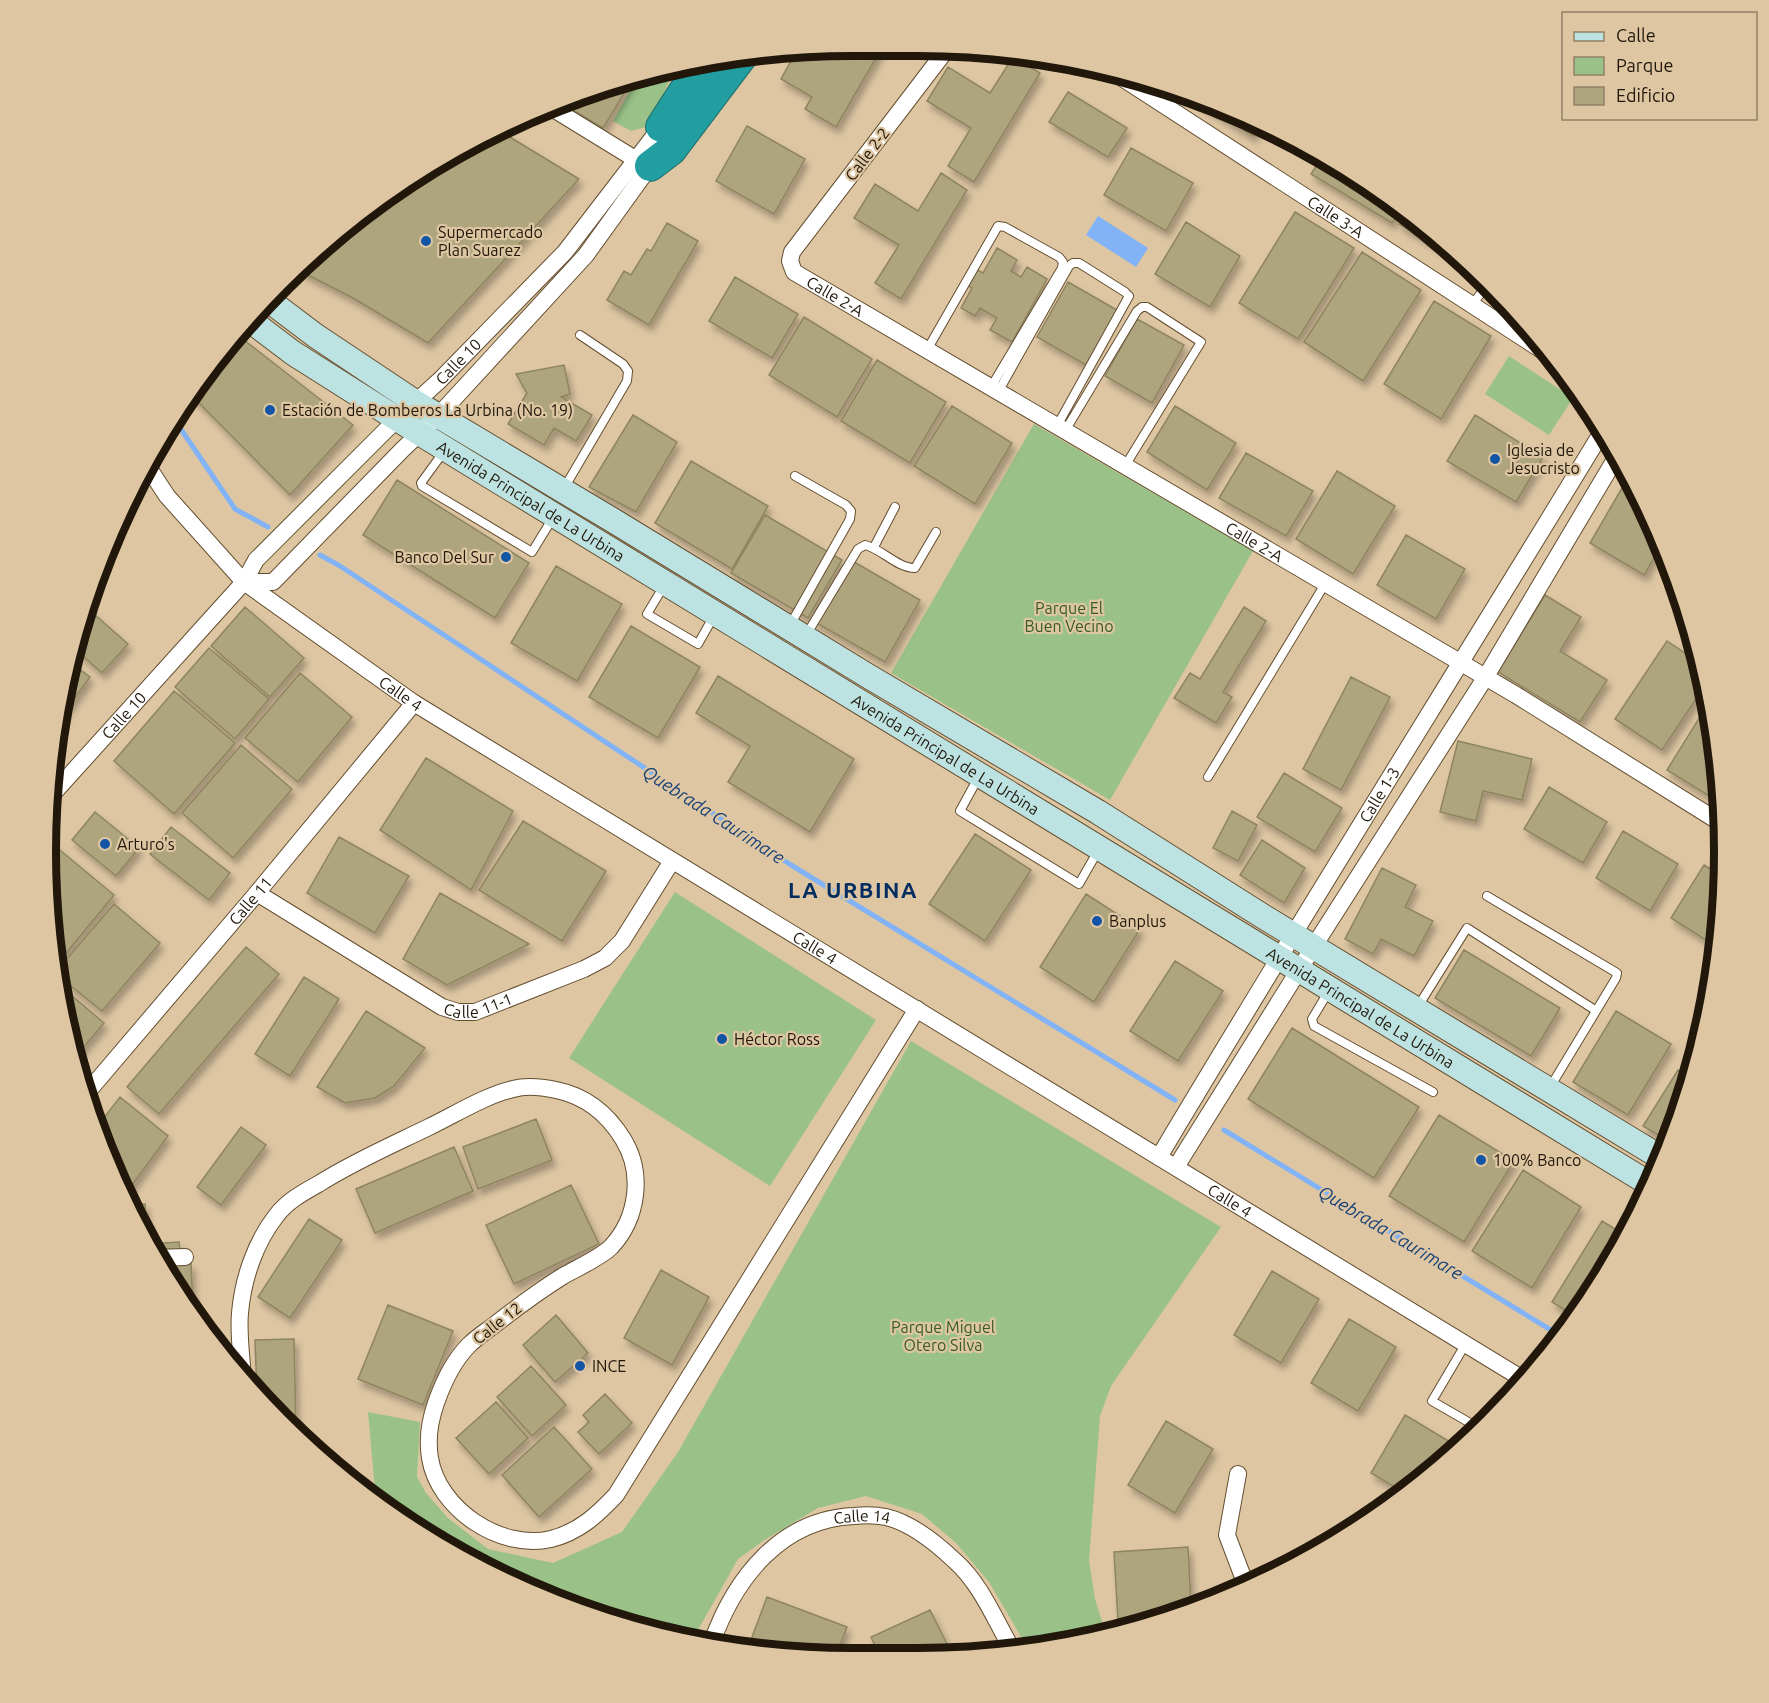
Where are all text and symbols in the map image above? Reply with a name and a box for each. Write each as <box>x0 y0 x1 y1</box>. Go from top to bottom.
legend <box>1562 12 1757 120</box>
text: Calle <box>1616 25 1656 45</box>
text: Parque <box>1616 55 1673 75</box>
text: Edificio <box>1616 85 1675 105</box>
street label: Calle 2-2 <box>841 124 893 184</box>
street label: Calle 3-A <box>1304 192 1368 242</box>
place label: Supermercado Plan Suarez <box>438 223 543 259</box>
marker: Supermercado Plan Suarez <box>419 234 433 248</box>
street label: Calle 2-A <box>803 272 867 320</box>
street label: Calle 10 <box>432 335 484 388</box>
place label: Estación de Bomberos La Urbina (No. 19) <box>282 401 573 420</box>
marker: Estación de Bomberos La Urbina (No. 19) <box>263 403 277 417</box>
street label: Avenida Principal de La Urbina <box>434 437 628 565</box>
place label: Iglesia de Jesucristo <box>1507 441 1580 477</box>
marker: Iglesia de Jesucristo <box>1488 452 1502 466</box>
street label: Calle 2-A <box>1223 518 1287 566</box>
place label: Banco Del Sur <box>394 548 494 566</box>
marker: Banco Del Sur <box>499 550 513 564</box>
park label: Parque El Buen Vecino <box>1024 599 1114 635</box>
street label: Calle 4 <box>376 672 425 715</box>
street label: Calle 10 <box>98 688 149 743</box>
street label: Avenida Principal de La Urbina <box>849 690 1043 818</box>
water label: Quebrada Caurimare <box>639 761 789 868</box>
street label: Calle 1-3 <box>1355 764 1403 826</box>
place label: Arturo's <box>117 835 175 853</box>
marker: Arturo's <box>98 837 112 851</box>
street label: Calle 11 <box>225 873 276 928</box>
district label: LA URBINA <box>788 877 918 902</box>
place label: Banplus <box>1109 912 1166 930</box>
marker: Banplus <box>1090 914 1104 928</box>
street label: Calle 4 <box>790 927 840 968</box>
street label: Avenida Principal de La Urbina <box>1264 943 1458 1072</box>
street label: Calle 11-1 <box>442 989 515 1022</box>
place label: Héctor Ross <box>734 1030 820 1048</box>
marker: Héctor Ross <box>715 1032 729 1046</box>
place label: 100% Banco <box>1493 1151 1581 1169</box>
marker: 100% Banco <box>1474 1153 1488 1167</box>
street label: Calle 4 <box>1205 1180 1255 1221</box>
water label: Quebrada Caurimare <box>1315 1181 1467 1284</box>
street label: Calle 12 <box>469 1298 525 1348</box>
park label: Parque Miguel Otero Silva <box>891 1318 995 1354</box>
place label: INCE <box>592 1357 626 1375</box>
marker: INCE <box>573 1359 587 1373</box>
street label: Calle 14 <box>832 1506 892 1527</box>

